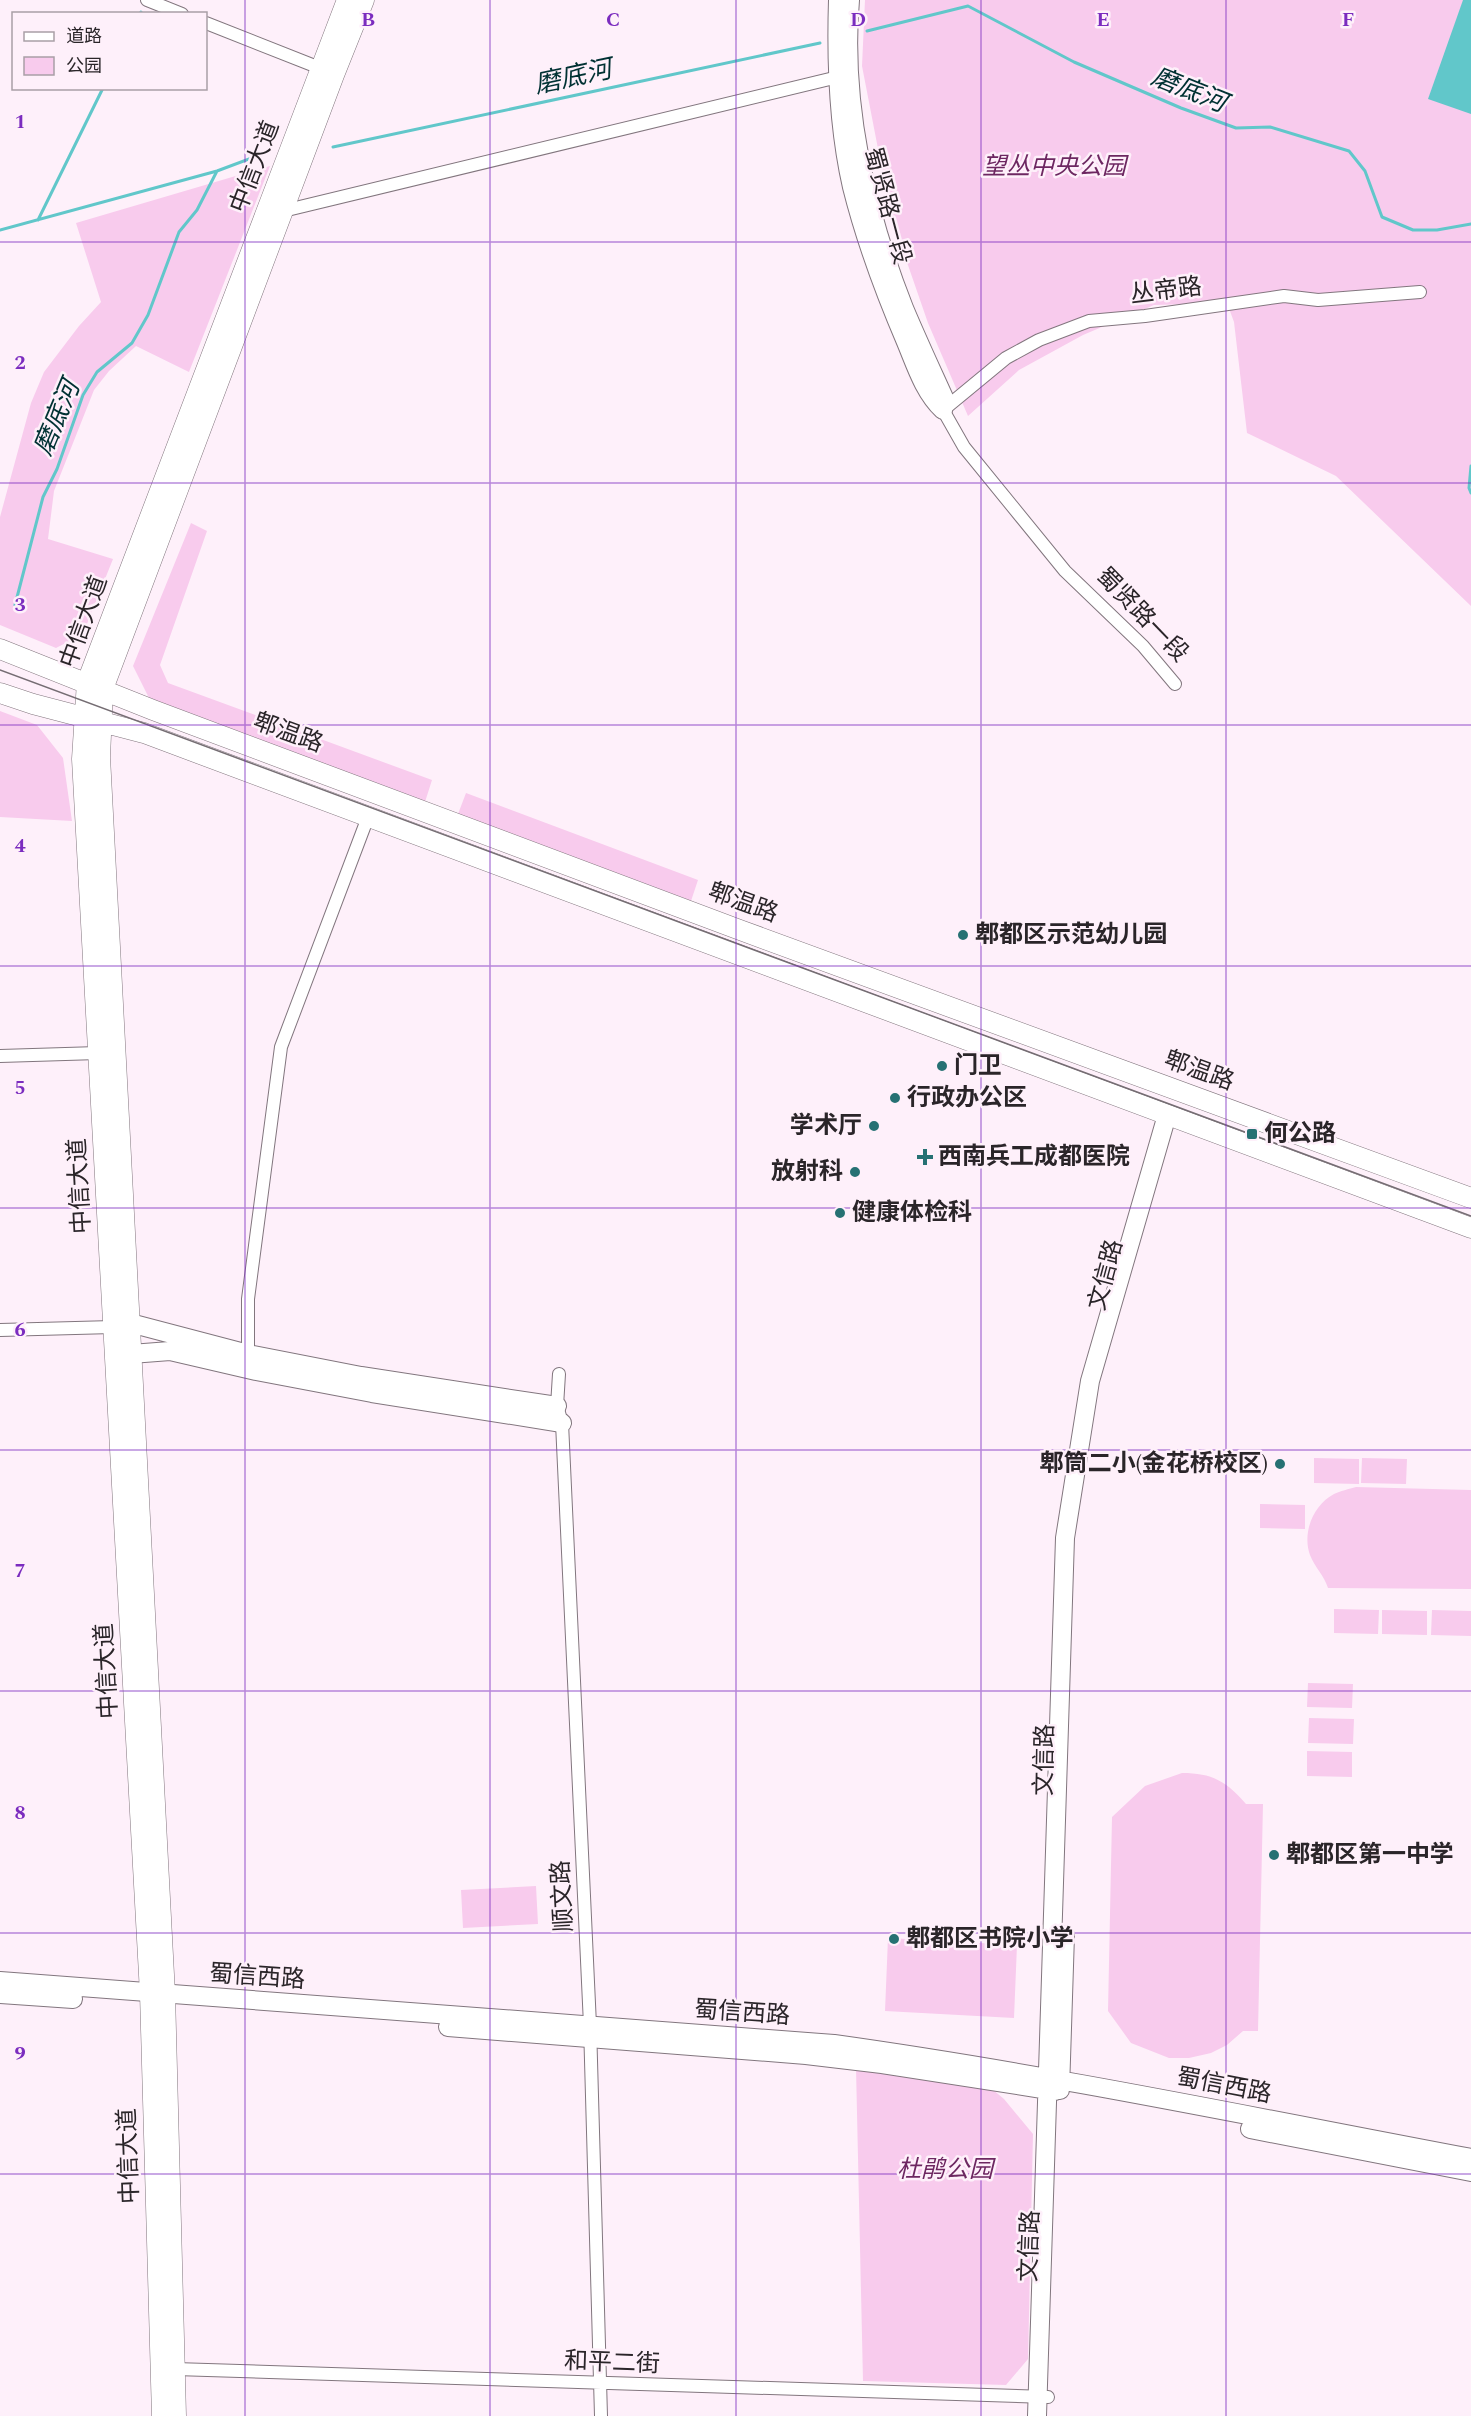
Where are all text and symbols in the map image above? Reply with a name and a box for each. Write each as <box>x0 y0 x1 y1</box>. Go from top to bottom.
text: B <box>361 5 375 35</box>
text: C <box>606 5 620 35</box>
text: D <box>850 5 866 35</box>
text: E <box>1096 5 1110 35</box>
text: F <box>1342 5 1354 35</box>
legend <box>12 12 207 90</box>
text: 道路 <box>66 23 102 50</box>
water label: 磨底河 <box>531 48 620 105</box>
text: 公园 <box>66 53 102 80</box>
water label: 磨底河 <box>1145 57 1237 125</box>
text: 1 <box>14 107 26 137</box>
street label: 中信大道 <box>221 116 289 218</box>
street label: 蜀贤路一段 <box>854 143 920 269</box>
park label: 望丛中央公园 <box>982 149 1129 185</box>
street label: 丛帝路 <box>1128 269 1204 313</box>
text: 2 <box>14 348 26 378</box>
water label: 磨底河 <box>23 370 93 462</box>
street label: 蜀贤路一段 <box>1087 559 1197 671</box>
street label: 中信大道 <box>51 571 117 673</box>
text: 3 <box>14 590 26 620</box>
street label: 郫温路 <box>248 704 328 762</box>
text: 4 <box>14 831 26 861</box>
street label: 郫温路 <box>703 874 783 932</box>
place label: 郫都区示范幼儿园 <box>975 917 1167 953</box>
marker: 郫都区示范幼儿园 <box>956 928 970 942</box>
street label: 郫温路 <box>1159 1042 1239 1100</box>
place label: 门卫 <box>954 1048 1002 1084</box>
marker: 门卫 <box>935 1059 949 1073</box>
text: 5 <box>14 1073 26 1103</box>
place label: 行政办公区 <box>907 1080 1027 1116</box>
marker: 行政办公区 <box>888 1091 902 1105</box>
place label: 学术厅 <box>790 1108 862 1144</box>
place label: 何公路 <box>1264 1116 1336 1152</box>
marker: 学术厅 <box>867 1119 881 1133</box>
marker: 何公路 <box>1245 1127 1259 1141</box>
street label: 中信大道 <box>60 1137 100 1235</box>
place label: 西南兵工成都医院 <box>938 1139 1130 1175</box>
marker: 西南兵工成都医院 <box>916 1148 934 1166</box>
place label: 放射科 <box>771 1154 843 1190</box>
marker: 放射科 <box>848 1165 862 1179</box>
place label: 健康体检科 <box>852 1195 972 1231</box>
marker: 健康体检科 <box>833 1206 847 1220</box>
street label: 文信路 <box>1079 1236 1133 1314</box>
text: 6 <box>14 1315 26 1345</box>
place label: 郫筒二小(金花桥校区) <box>1039 1446 1268 1482</box>
marker: 郫筒二小(金花桥校区) <box>1273 1457 1287 1471</box>
text: 7 <box>14 1556 26 1586</box>
street label: 中信大道 <box>87 1622 127 1720</box>
street label: 文信路 <box>1026 1724 1064 1796</box>
text: 8 <box>14 1798 26 1828</box>
place label: 郫都区第一中学 <box>1286 1837 1454 1873</box>
marker: 郫都区第一中学 <box>1267 1848 1281 1862</box>
street label: 顺文路 <box>543 1859 583 1933</box>
place label: 郫都区书院小学 <box>906 1921 1074 1957</box>
marker: 郫都区书院小学 <box>887 1932 901 1946</box>
street label: 蜀信西路 <box>208 1956 306 1998</box>
street label: 蜀信西路 <box>693 1992 791 2034</box>
text: 9 <box>14 2039 26 2069</box>
street label: 蜀信西路 <box>1173 2059 1275 2113</box>
street label: 中信大道 <box>109 2107 149 2205</box>
park label: 杜鹃公园 <box>897 2152 996 2188</box>
street label: 文信路 <box>1011 2209 1049 2283</box>
street label: 和平二街 <box>563 2343 661 2383</box>

